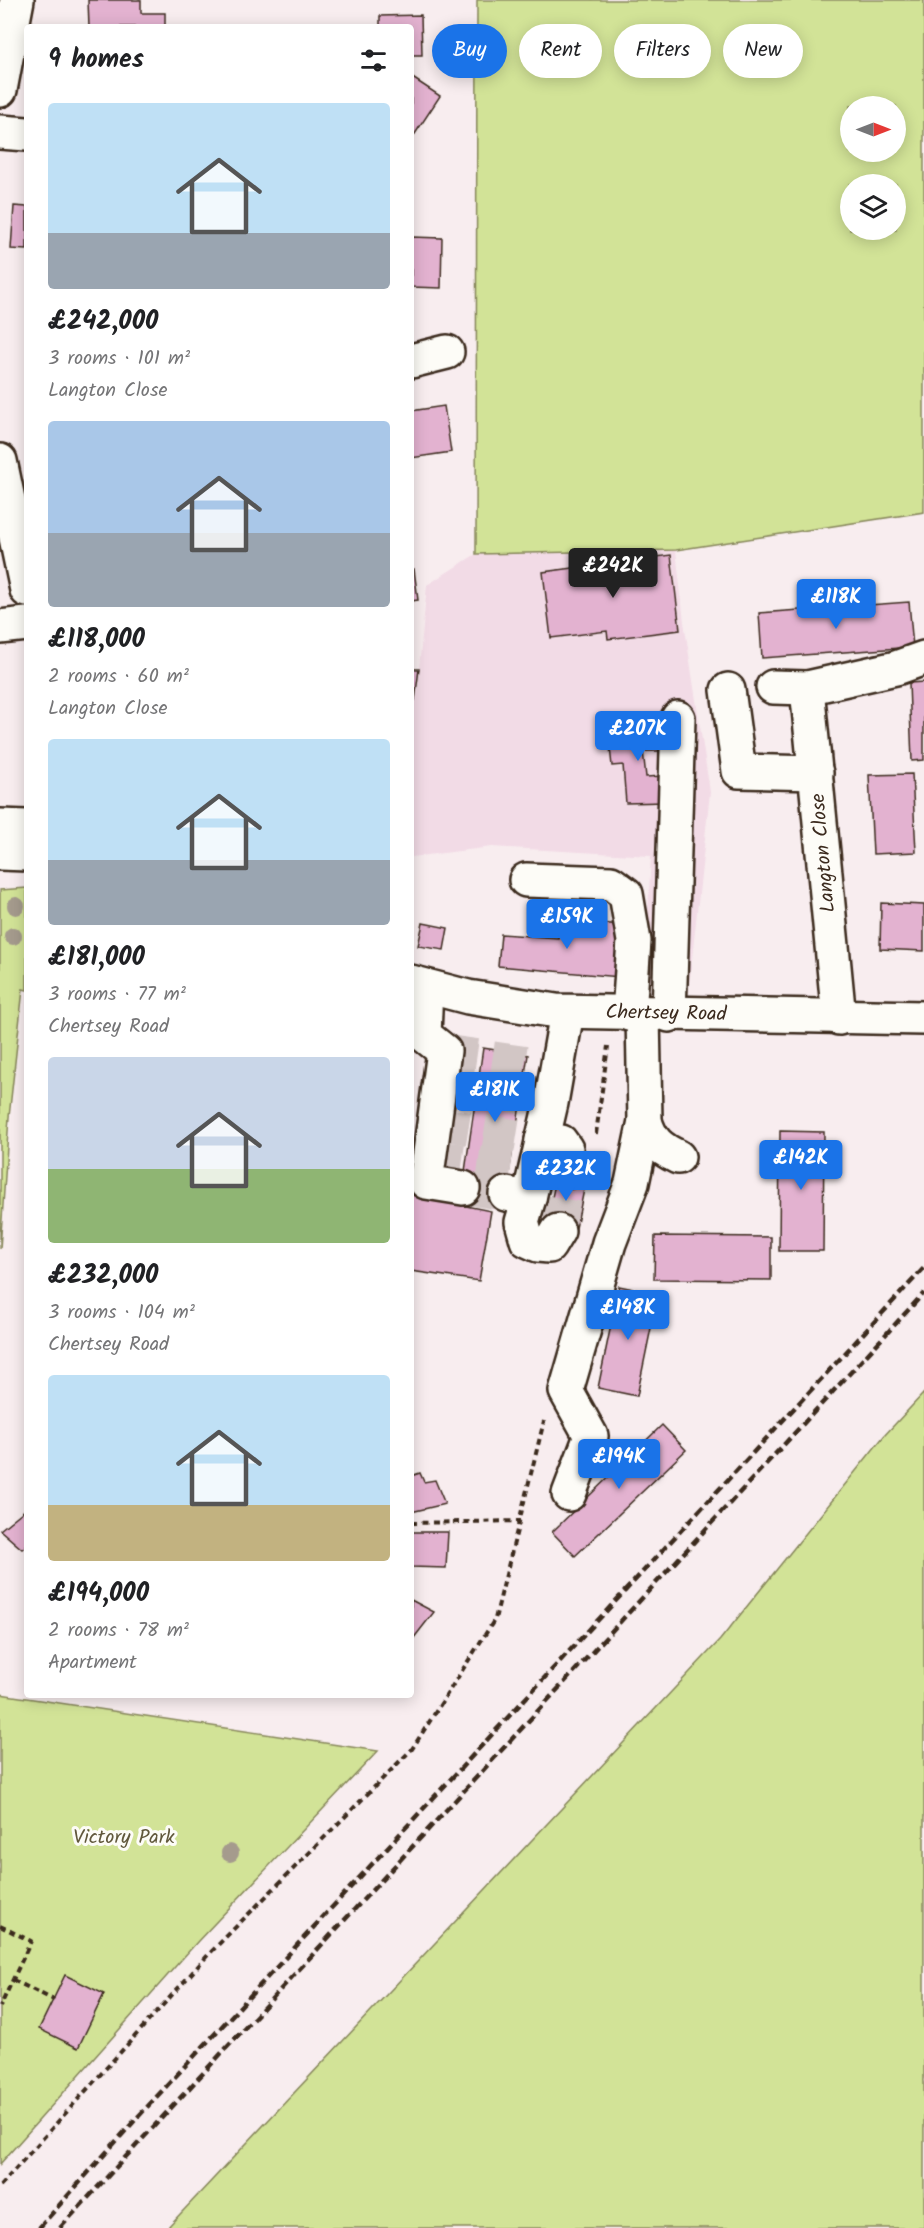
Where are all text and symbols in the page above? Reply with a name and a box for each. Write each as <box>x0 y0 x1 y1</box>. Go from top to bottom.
chip: Buy <box>432 24 507 78</box>
chip: Rent <box>519 24 602 78</box>
chip: Filters <box>614 24 711 78</box>
chip: New <box>723 24 803 78</box>
text: 9 homes <box>48 39 144 81</box>
icon: filters <box>357 44 390 77</box>
north arrow <box>840 96 906 162</box>
map controls <box>840 96 906 240</box>
icon: home <box>165 142 273 250</box>
button: layers <box>840 174 906 240</box>
text: £242,000 <box>48 301 158 343</box>
text: 3 rooms · 101 m² <box>48 343 190 375</box>
text: Langton Close <box>48 375 167 407</box>
icon: home <box>165 460 273 568</box>
pin: £242K <box>571 548 655 599</box>
text: £242K <box>583 551 643 583</box>
pin: £118K <box>794 579 878 630</box>
text: £118K <box>811 582 861 614</box>
text: £118,000 <box>48 619 145 661</box>
text: 2 rooms · 60 m² <box>48 661 189 693</box>
text: Langton Close <box>48 693 167 725</box>
pin: £207K <box>596 711 680 762</box>
text: £207K <box>609 714 667 746</box>
icon: home <box>165 778 273 886</box>
street label: Langton Close <box>803 792 845 914</box>
pin: £159K <box>525 899 609 950</box>
text: £159K <box>541 902 593 934</box>
text: £181,000 <box>48 937 145 979</box>
text: 3 rooms · 77 m² <box>48 979 186 1011</box>
street label: Chertsey Road <box>605 997 728 1031</box>
text: Chertsey Road <box>48 1011 169 1043</box>
pin: £181K <box>453 1072 537 1123</box>
text: £181K <box>470 1075 520 1107</box>
icon: home <box>165 1096 273 1204</box>
pin: £142K <box>759 1140 843 1191</box>
text: £142K <box>773 1143 829 1175</box>
pin: £232K <box>524 1151 608 1202</box>
text: £232K <box>536 1154 596 1186</box>
text: £232,000 <box>48 1255 158 1297</box>
pin: £148K <box>586 1290 670 1341</box>
text: £148K <box>600 1293 656 1325</box>
text: 3 rooms · 104 m² <box>48 1297 195 1329</box>
text: Chertsey Road <box>48 1329 169 1361</box>
icon: home <box>165 1414 273 1522</box>
pin: £194K <box>577 1439 661 1490</box>
text: £194K <box>592 1442 646 1474</box>
text: £194,000 <box>48 1573 149 1615</box>
text: 2 rooms · 78 m² <box>48 1615 189 1647</box>
text: Apartment <box>48 1647 137 1679</box>
park label: Victory Park <box>73 1822 175 1854</box>

